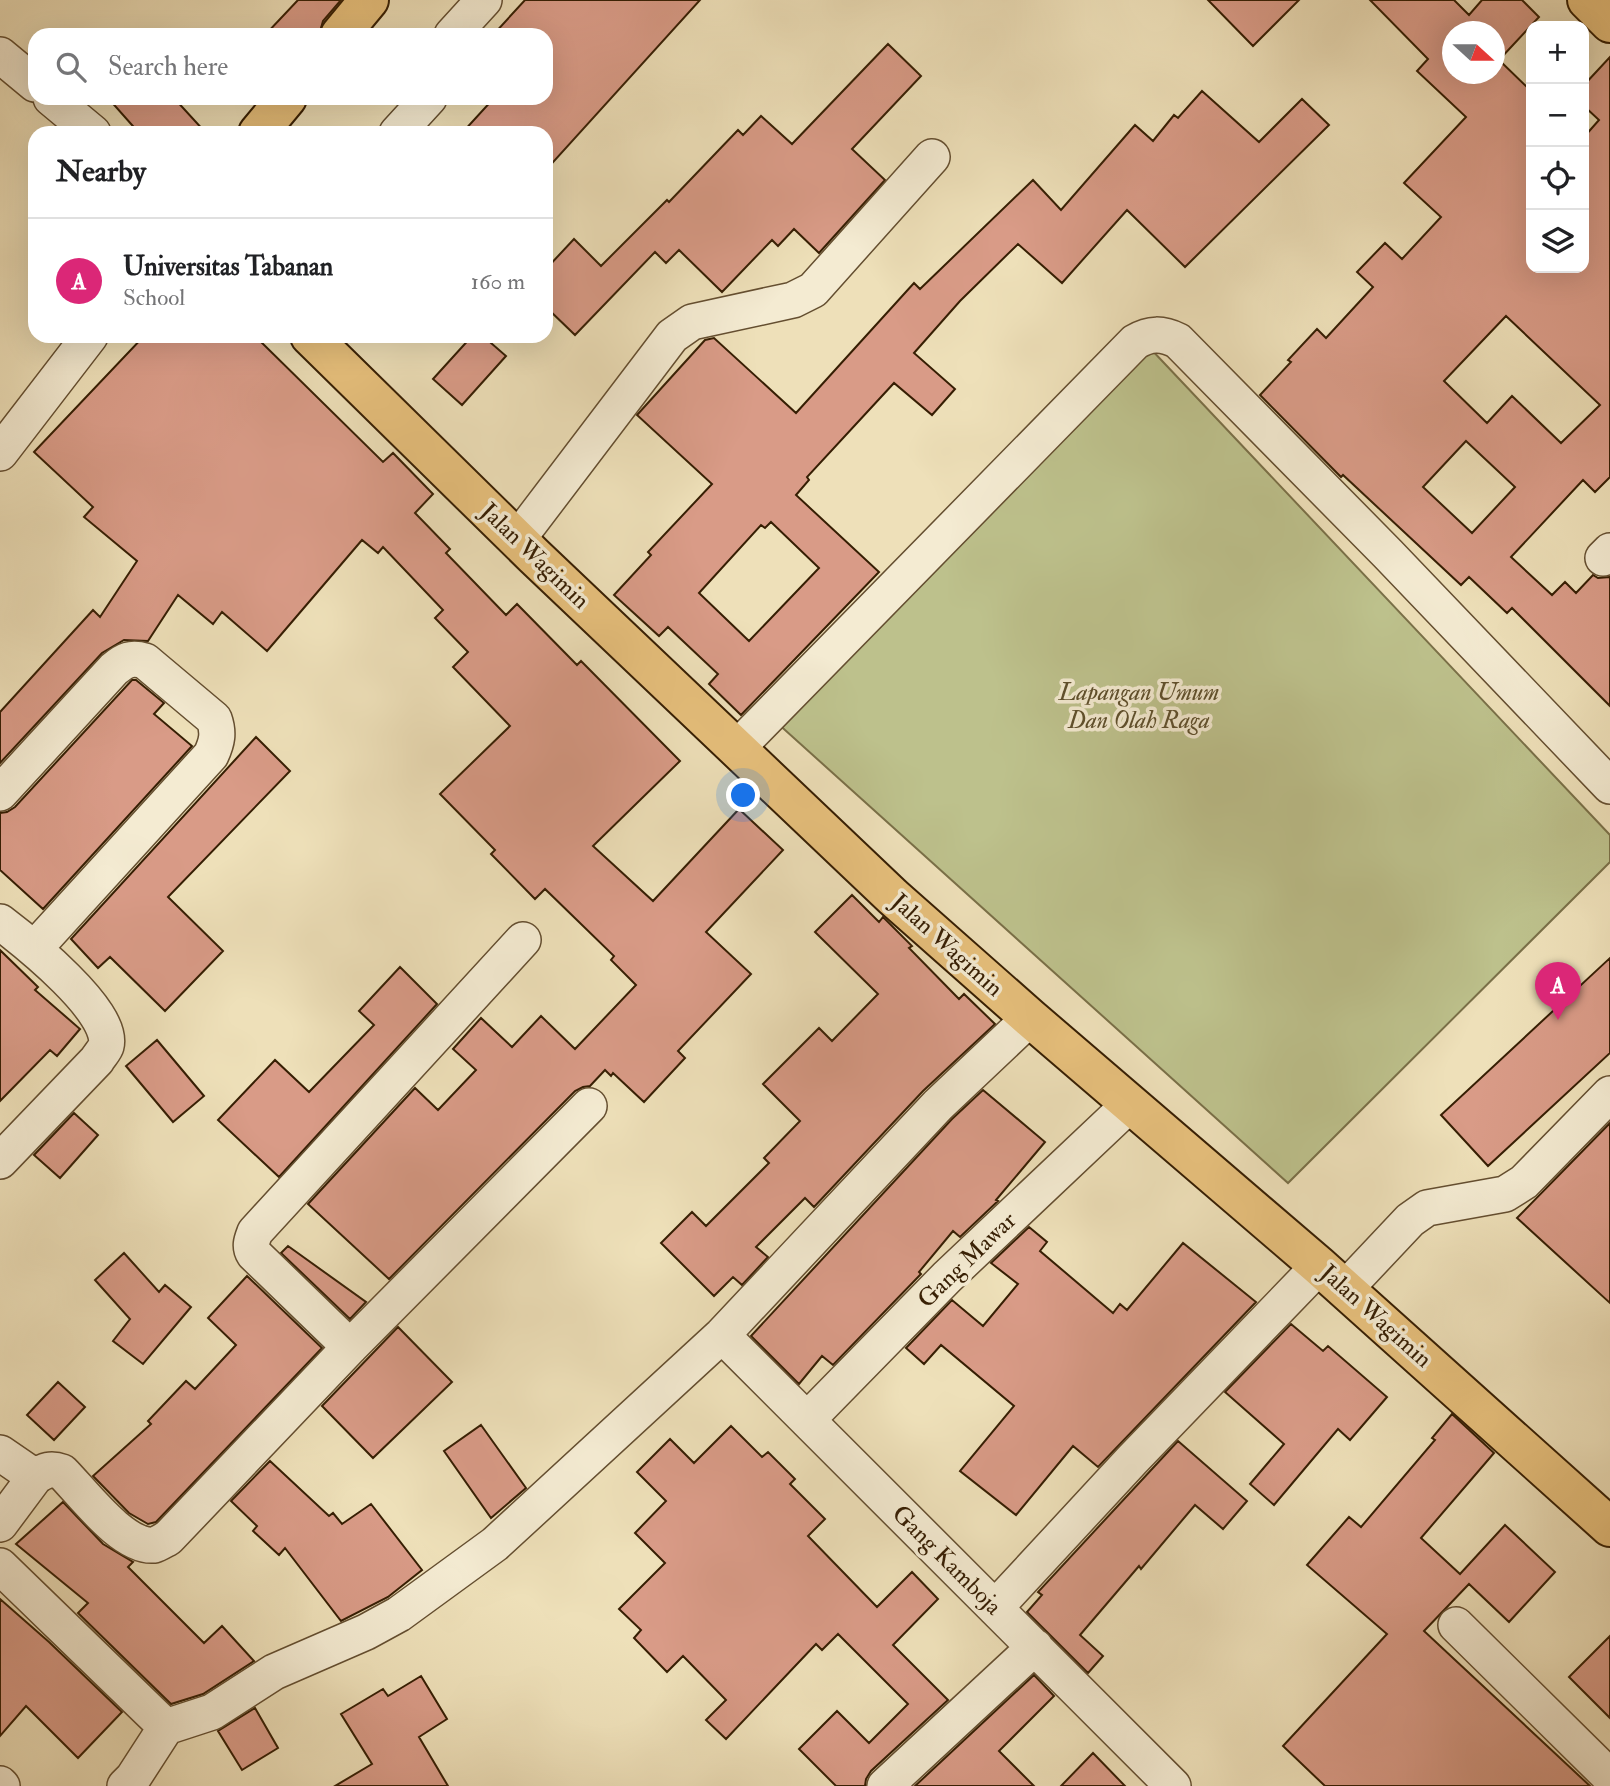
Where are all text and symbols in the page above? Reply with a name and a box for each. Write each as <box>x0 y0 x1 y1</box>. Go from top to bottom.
north arrow <box>1442 21 1505 84</box>
map controls <box>1526 21 1589 273</box>
button: + <box>1526 21 1589 84</box>
search box <box>28 28 553 105</box>
icon: search <box>52 48 90 86</box>
text: Search here <box>108 51 228 83</box>
button: − <box>1526 84 1589 147</box>
button: locate <box>1526 147 1589 210</box>
text: Nearby <box>56 153 146 190</box>
button: layers <box>1526 210 1589 273</box>
text: Universitas Tabanan <box>123 251 333 283</box>
text: A <box>72 267 86 296</box>
text: 160 m <box>471 267 525 296</box>
text: School <box>123 283 185 312</box>
street label: Jalan Wagimin <box>473 495 596 616</box>
park label: Lapangan Umum Dan Olah Raga <box>1058 677 1219 736</box>
your location <box>726 778 760 812</box>
street label: Jalan Wagimin <box>884 886 1009 1003</box>
pin: A <box>1535 962 1581 1020</box>
street label: Gang Mawar <box>911 1205 1023 1315</box>
street label: Jalan Wagimin <box>1313 1257 1438 1374</box>
street label: Gang Kamboja <box>885 1498 1009 1622</box>

